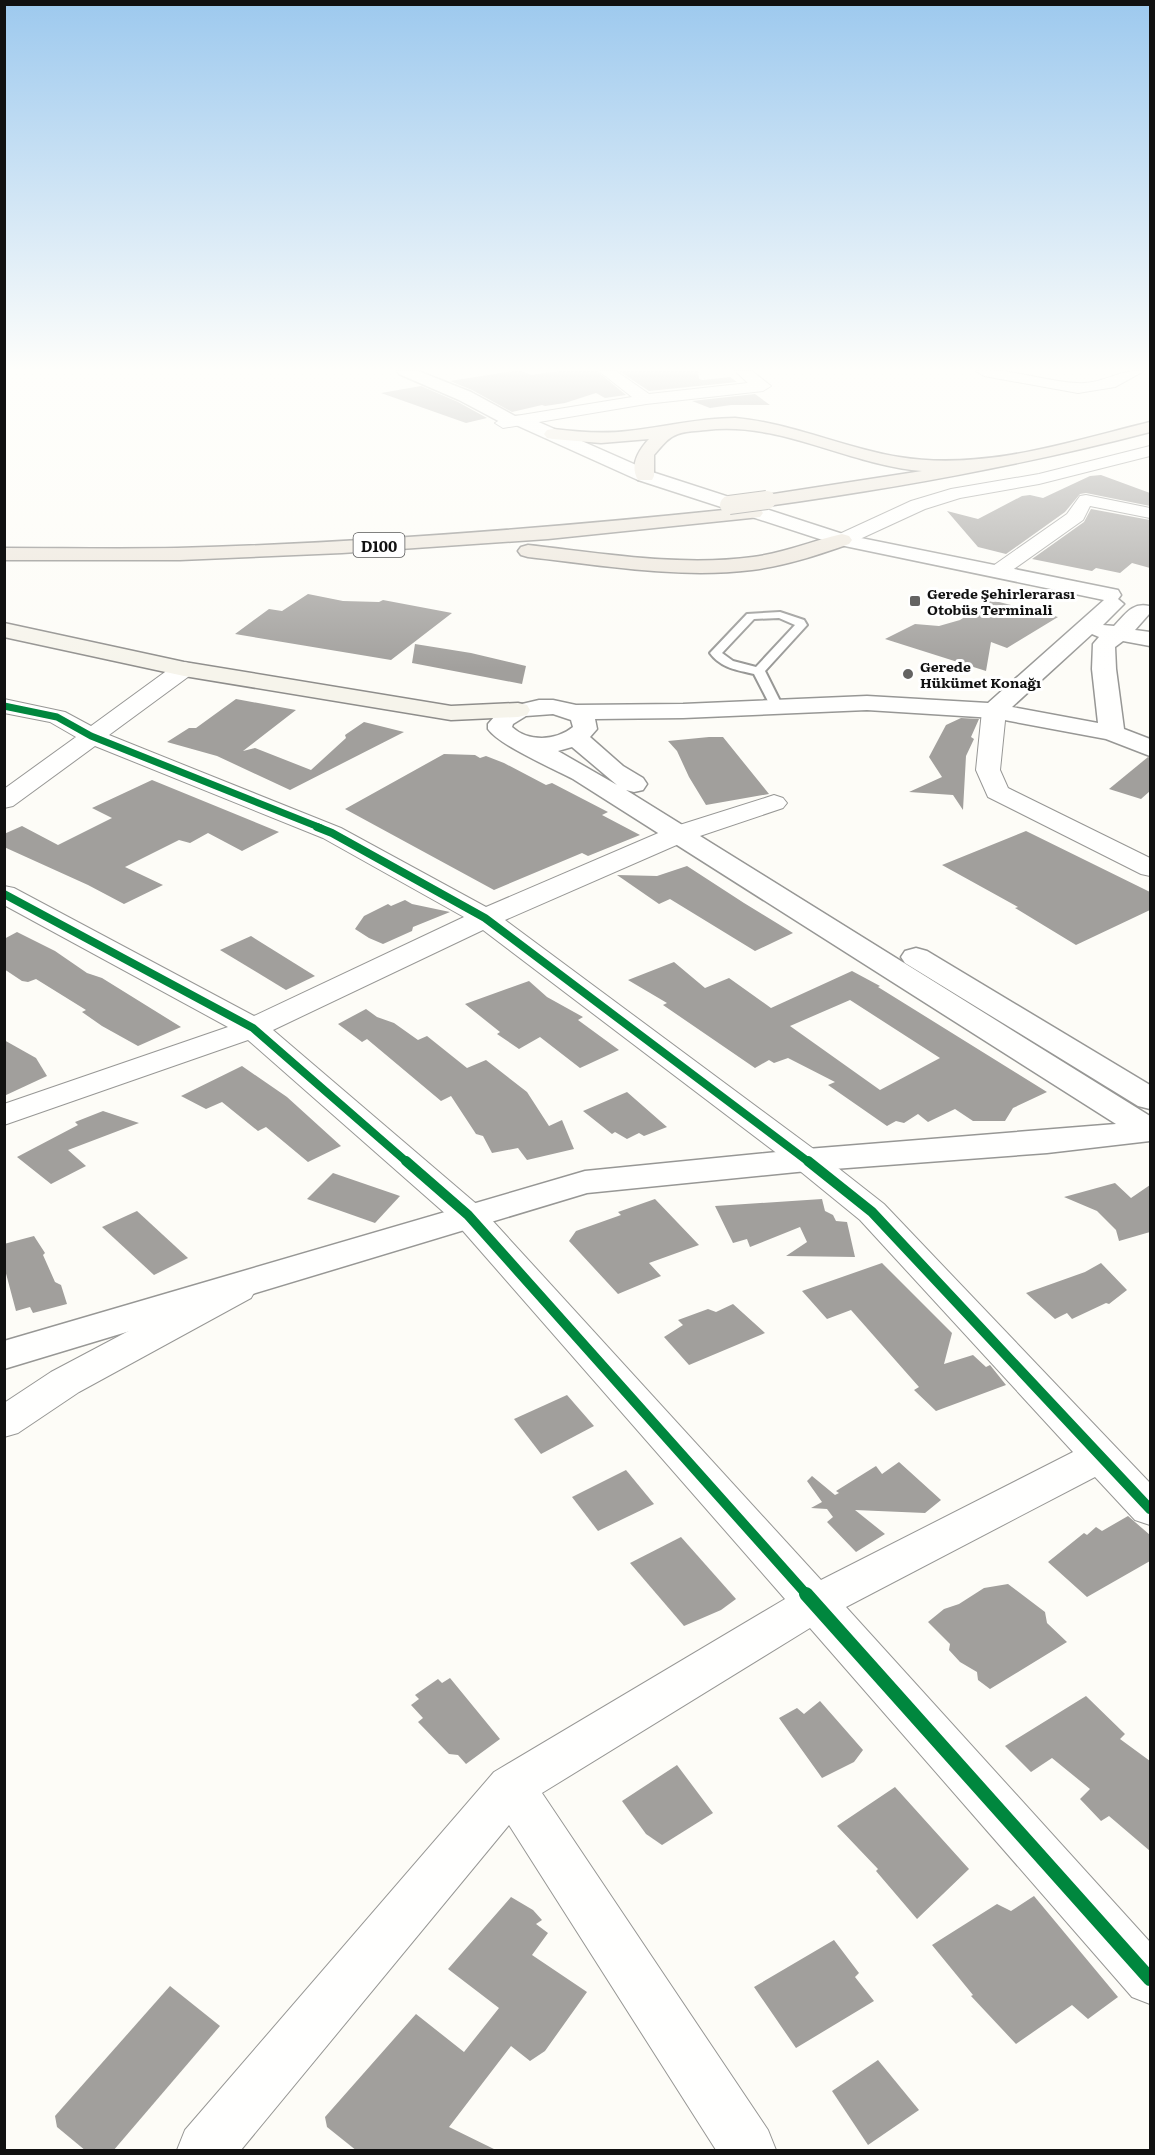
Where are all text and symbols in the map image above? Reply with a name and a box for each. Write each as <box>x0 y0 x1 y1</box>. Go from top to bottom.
road number: D100 <box>354 533 404 557</box>
place label: Gerede Şehirlerarası Otobüs Terminali <box>927 583 1075 619</box>
marker: Gerede Şehirlerarası Otobüs Terminali <box>908 594 922 608</box>
place label: Gerede Hükümet Konağı <box>920 656 1041 692</box>
marker: Gerede Hükümet Konağı <box>901 667 915 681</box>

